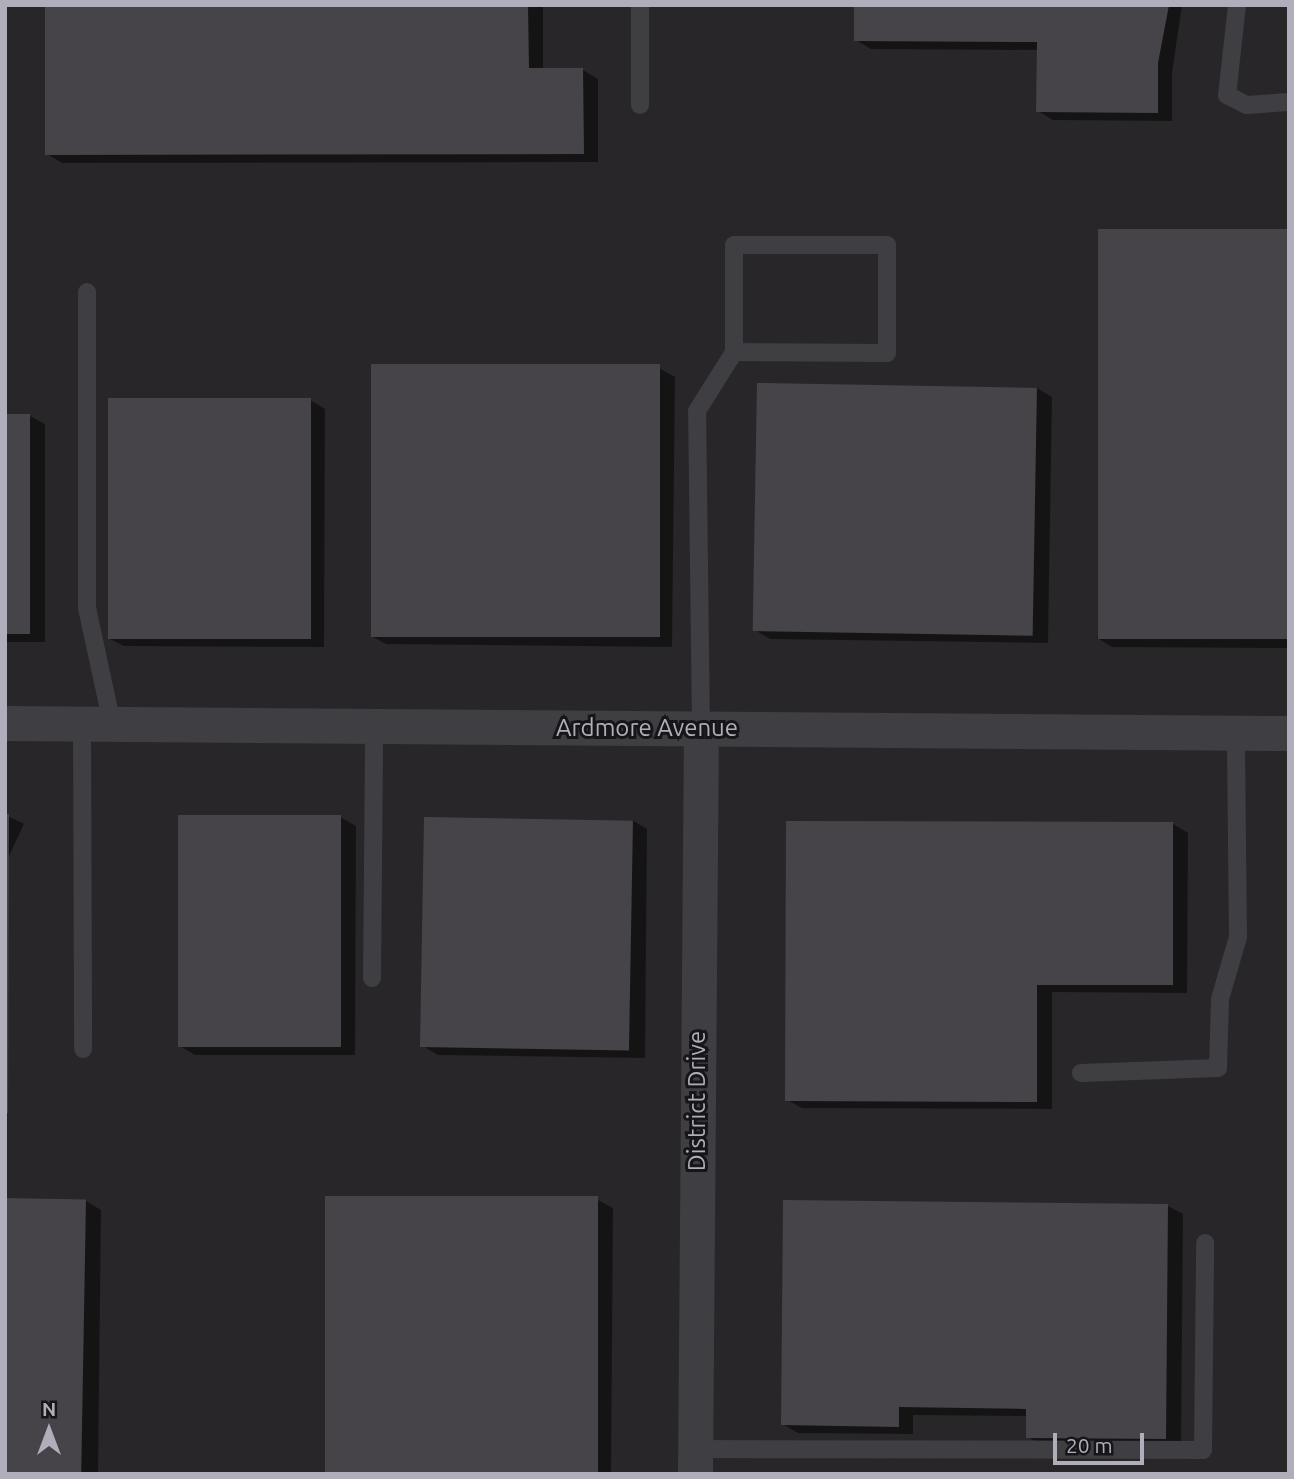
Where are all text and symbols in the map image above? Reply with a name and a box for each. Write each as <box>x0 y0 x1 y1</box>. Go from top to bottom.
street label: Ardmore Avenue <box>556 714 738 742</box>
street label: District Drive <box>683 1031 711 1171</box>
north arrow <box>14 1395 84 1465</box>
text: N <box>42 1398 56 1420</box>
scale bar <box>1056 1420 1147 1464</box>
text: 20 m <box>1066 1433 1113 1457</box>

